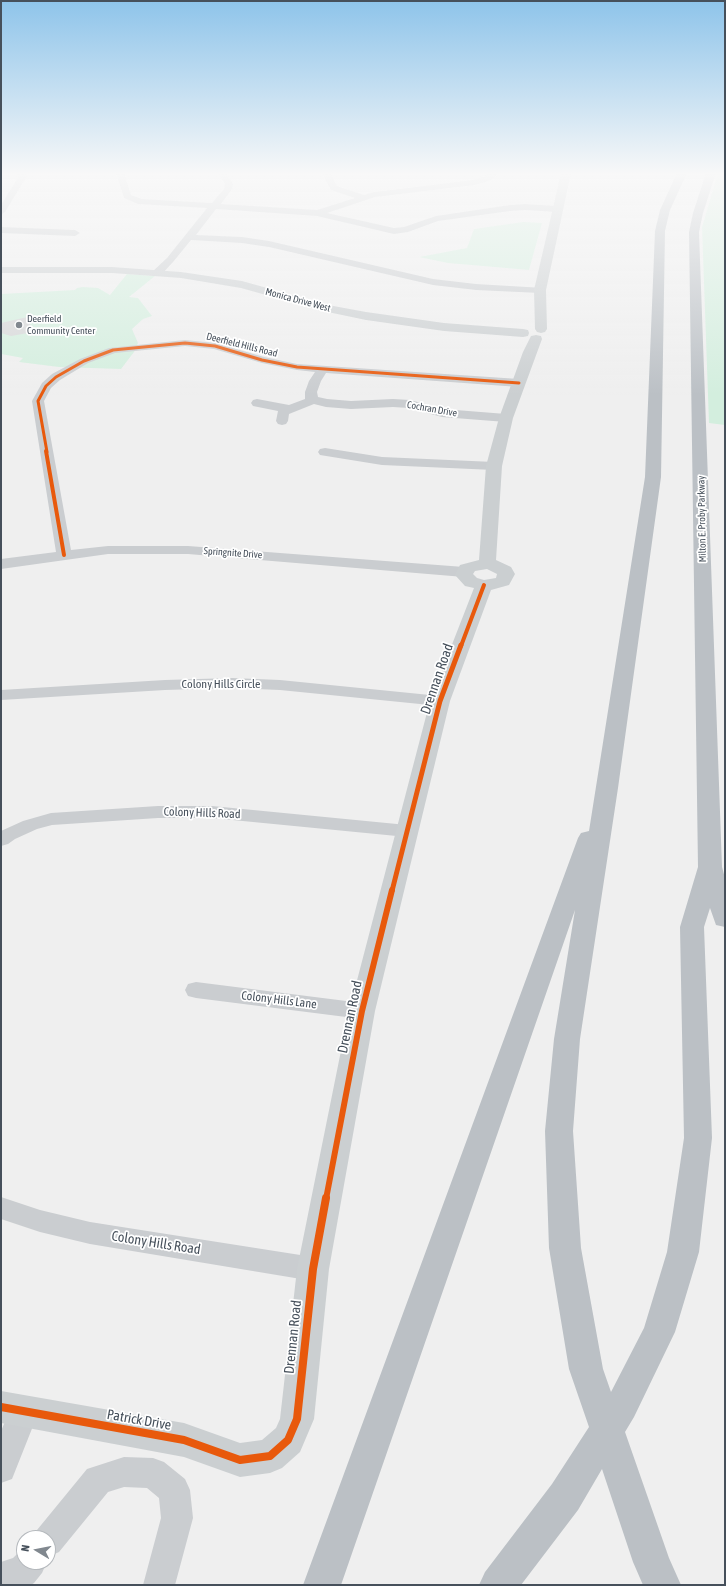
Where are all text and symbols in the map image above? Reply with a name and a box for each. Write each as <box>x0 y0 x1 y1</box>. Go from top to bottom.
street label: Monica Drive West <box>264 286 332 314</box>
place label: Deerfield Community Center <box>27 313 95 336</box>
marker: Deerfield Community Center <box>14 320 24 330</box>
street label: Deerfield Hills Road <box>205 330 279 360</box>
street label: Cochran Drive <box>406 399 458 419</box>
street label: Milton E. Proby Parkway <box>695 476 709 562</box>
street label: Springnite Drive <box>203 545 263 561</box>
street label: Drennan Road <box>417 641 457 717</box>
street label: Colony Hills Circle <box>182 677 260 691</box>
street label: Colony Hills Road <box>163 804 241 822</box>
street label: Drennan Road <box>334 979 366 1055</box>
street label: Colony Hills Lane <box>241 988 317 1012</box>
street label: Colony Hills Road <box>110 1228 202 1258</box>
street label: Drennan Road <box>281 1299 305 1375</box>
street label: Patrick Drive <box>106 1406 172 1434</box>
north arrow <box>16 1530 56 1570</box>
text: N <box>19 1544 32 1552</box>

